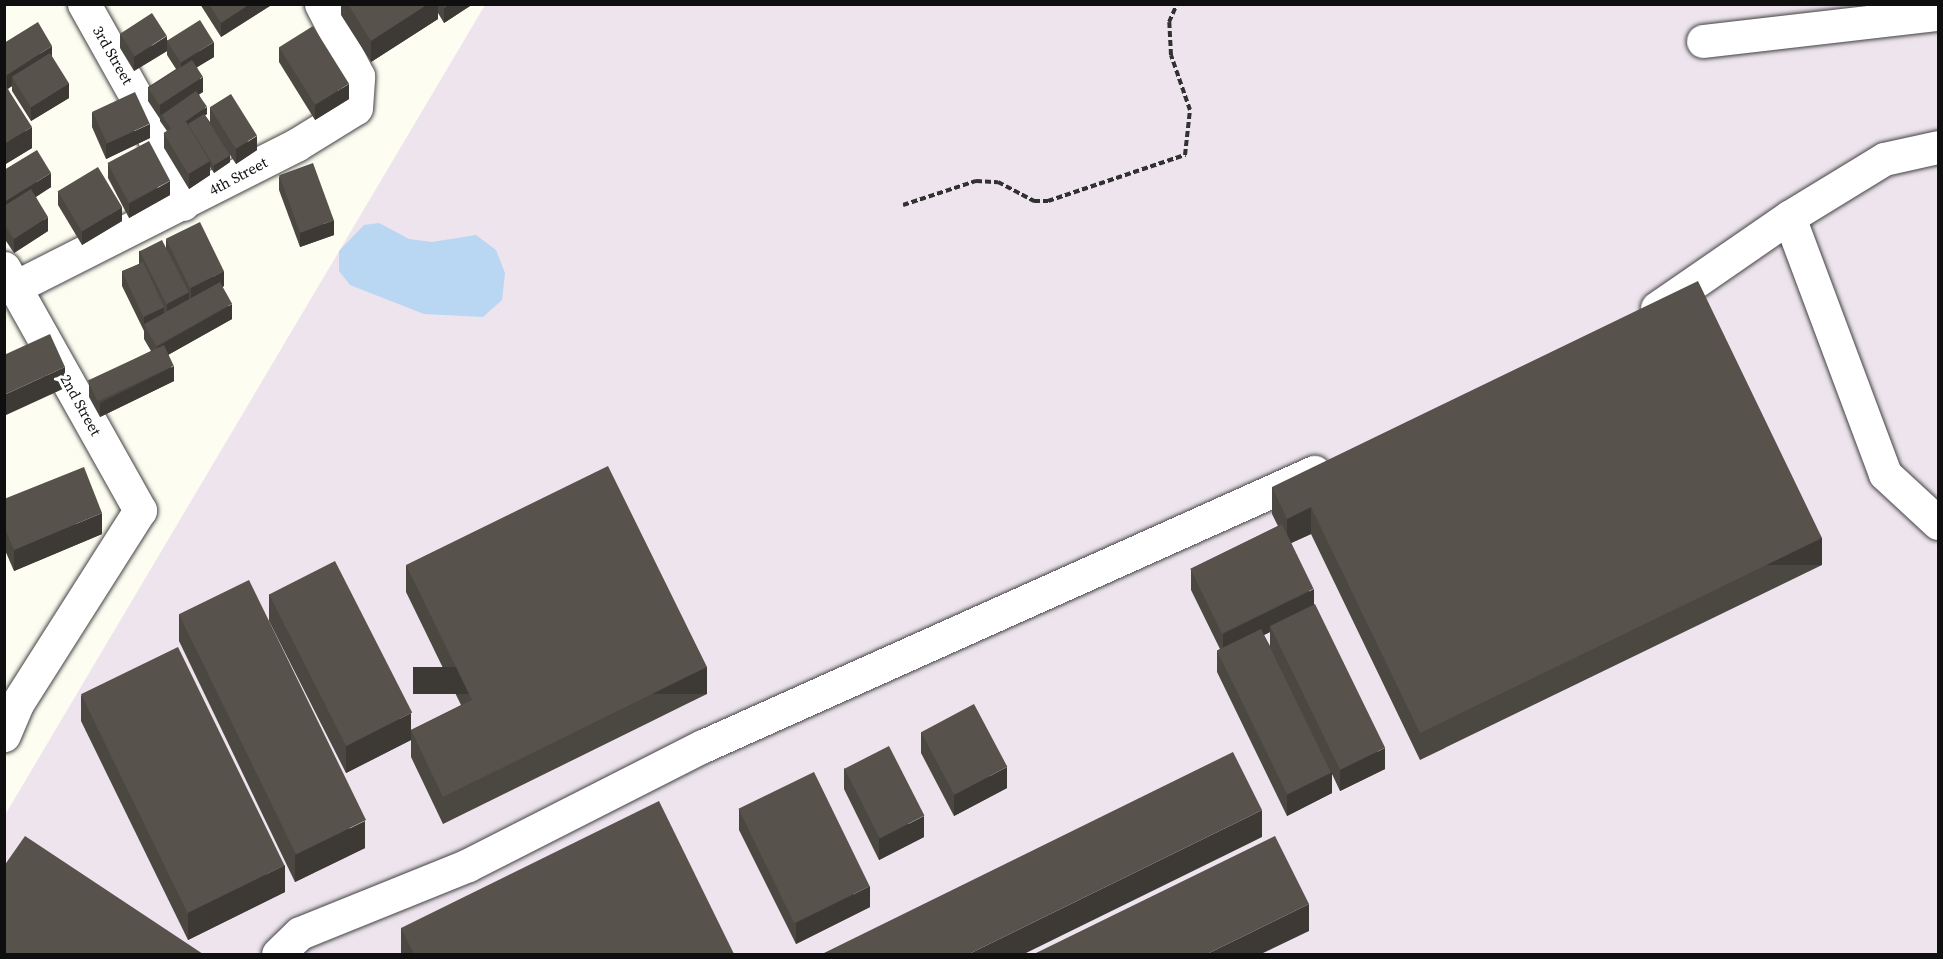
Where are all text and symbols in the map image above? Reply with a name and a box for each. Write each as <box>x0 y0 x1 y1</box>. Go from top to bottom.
street label: 3rd Street <box>89 23 137 87</box>
street label: 4th Street <box>206 153 270 199</box>
street label: 2nd Street <box>57 371 105 439</box>

